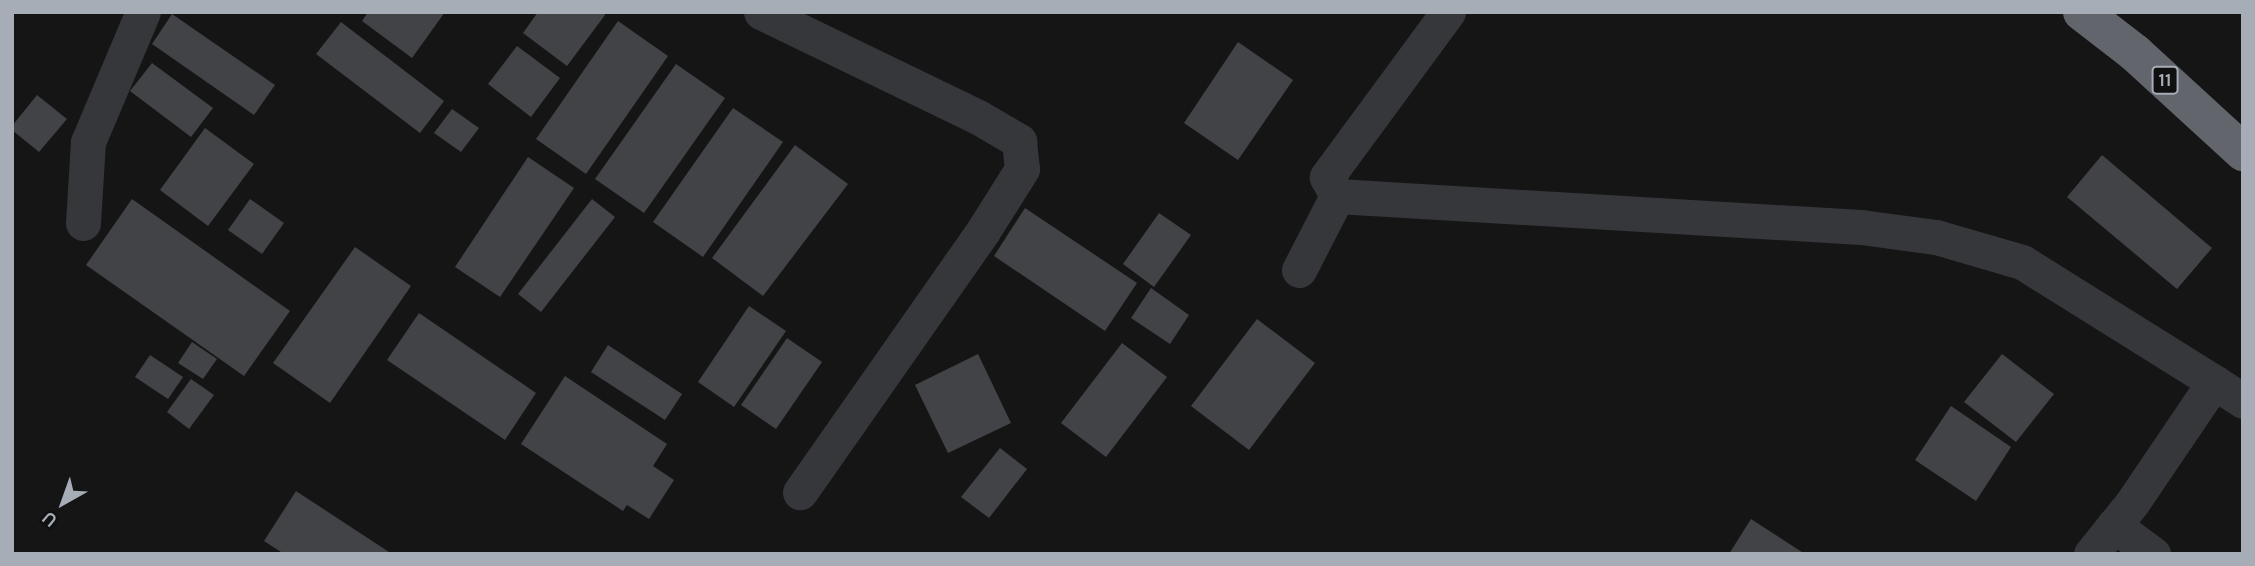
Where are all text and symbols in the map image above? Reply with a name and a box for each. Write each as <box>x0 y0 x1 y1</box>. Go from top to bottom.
road number: 11 <box>2151 66 2179 94</box>
north arrow <box>28 468 98 538</box>
text: U <box>37 506 62 532</box>

